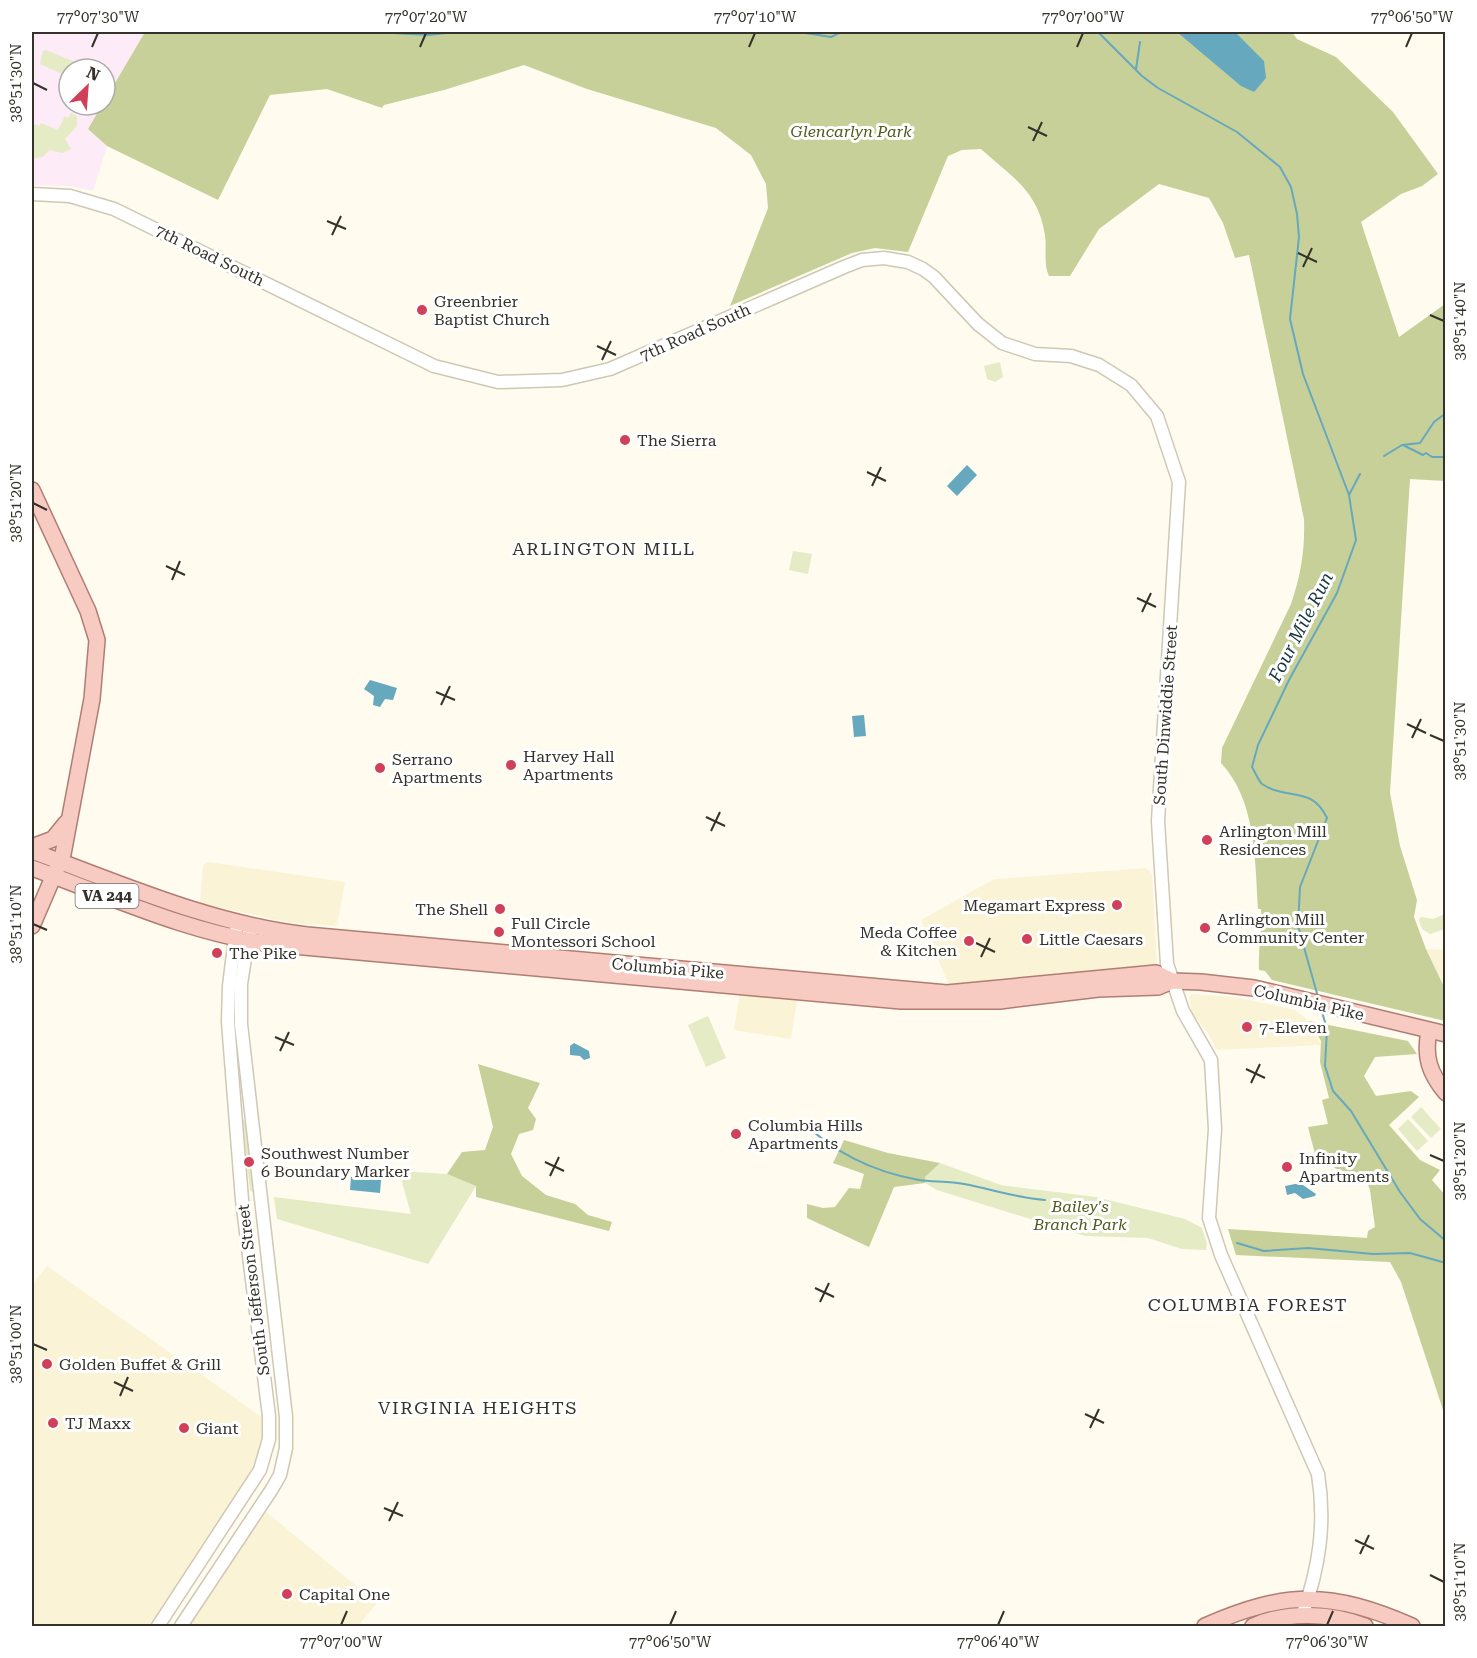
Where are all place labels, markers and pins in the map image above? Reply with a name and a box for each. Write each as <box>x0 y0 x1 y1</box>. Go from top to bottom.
place label: Greenbrier Baptist Church <box>434 292 550 329</box>
marker: Greenbrier Baptist Church <box>415 303 429 317</box>
place label: The Sierra <box>637 431 717 450</box>
marker: The Sierra <box>618 433 632 447</box>
place label: Harvey Hall Apartments <box>523 747 615 784</box>
place label: Serrano Apartments <box>392 750 483 787</box>
marker: Harvey Hall Apartments <box>504 758 518 772</box>
marker: Serrano Apartments <box>373 761 387 775</box>
place label: Arlington Mill Residences <box>1219 822 1327 859</box>
marker: Arlington Mill Residences <box>1200 833 1214 847</box>
place label: Megamart Express <box>963 896 1105 915</box>
marker: Megamart Express <box>1110 898 1124 912</box>
place label: The Shell <box>415 900 488 919</box>
marker: The Shell <box>493 902 507 916</box>
place label: Arlington Mill Community Center <box>1217 910 1365 947</box>
place label: Full Circle Montessori School <box>511 914 656 951</box>
marker: Arlington Mill Community Center <box>1198 921 1212 935</box>
place label: Meda Coffee & Kitchen <box>860 923 957 960</box>
marker: Full Circle Montessori School <box>492 925 506 939</box>
place label: Little Caesars <box>1039 930 1143 949</box>
marker: Little Caesars <box>1020 932 1034 946</box>
marker: Meda Coffee & Kitchen <box>962 934 976 948</box>
place label: The Pike <box>229 944 297 963</box>
marker: The Pike <box>210 946 224 960</box>
place label: 7-Eleven <box>1259 1018 1327 1037</box>
marker: 7-Eleven <box>1240 1020 1254 1034</box>
place label: Columbia Hills Apartments <box>748 1116 863 1153</box>
marker: Columbia Hills Apartments <box>729 1127 743 1141</box>
place label: Southwest Number 6 Boundary Marker <box>261 1144 410 1181</box>
place label: Infinity Apartments <box>1299 1149 1390 1186</box>
marker: Southwest Number 6 Boundary Marker <box>242 1155 256 1169</box>
marker: Infinity Apartments <box>1280 1160 1294 1174</box>
place label: Golden Buffet & Grill <box>59 1355 221 1374</box>
marker: Golden Buffet & Grill <box>40 1357 54 1371</box>
place label: TJ Maxx <box>65 1414 132 1433</box>
marker: TJ Maxx <box>46 1416 60 1430</box>
place label: Giant <box>196 1419 238 1438</box>
marker: Giant <box>177 1421 191 1435</box>
place label: Capital One <box>299 1585 390 1604</box>
marker: Capital One <box>280 1587 294 1601</box>

